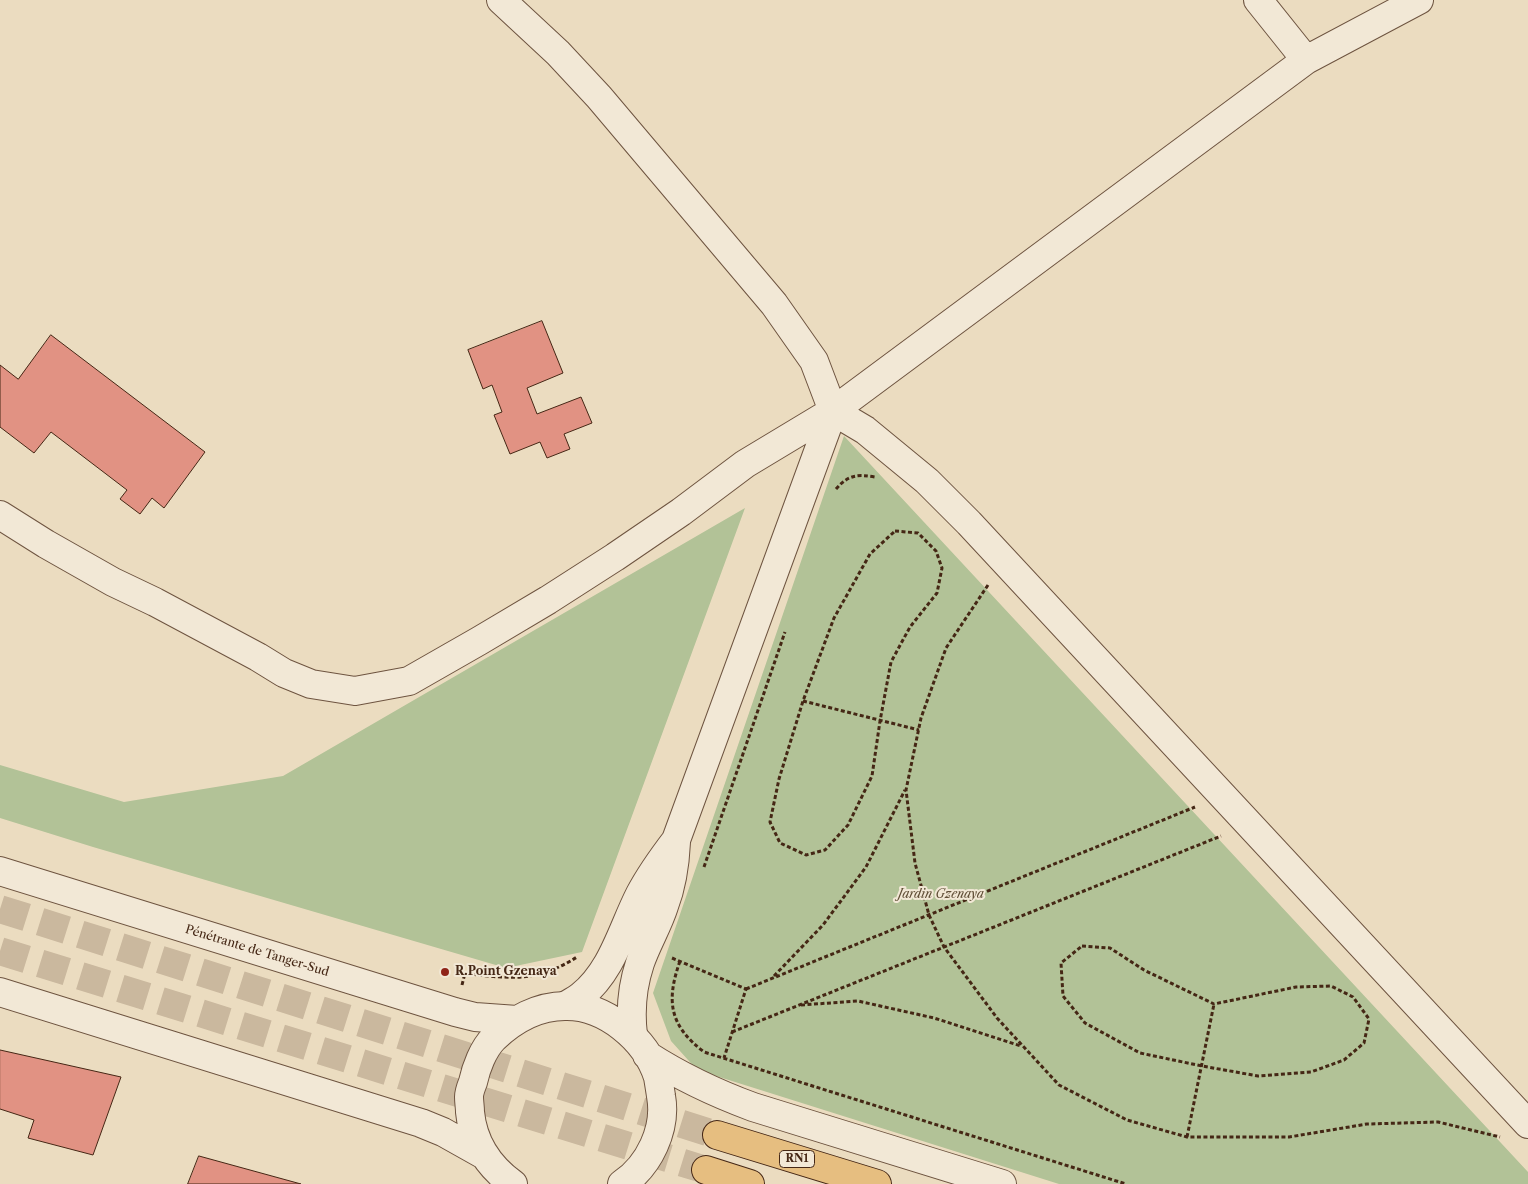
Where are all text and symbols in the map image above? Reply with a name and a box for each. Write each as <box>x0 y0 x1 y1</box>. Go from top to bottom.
park label: Jardin Gzenaya <box>898 888 984 902</box>
street label: Pénétrante de Tanger-Sud <box>183 922 331 980</box>
place label: R.Point Gzenaya <box>455 965 557 979</box>
marker: R.Point Gzenaya <box>439 966 451 978</box>
road number: RN1 <box>780 1150 814 1168</box>

